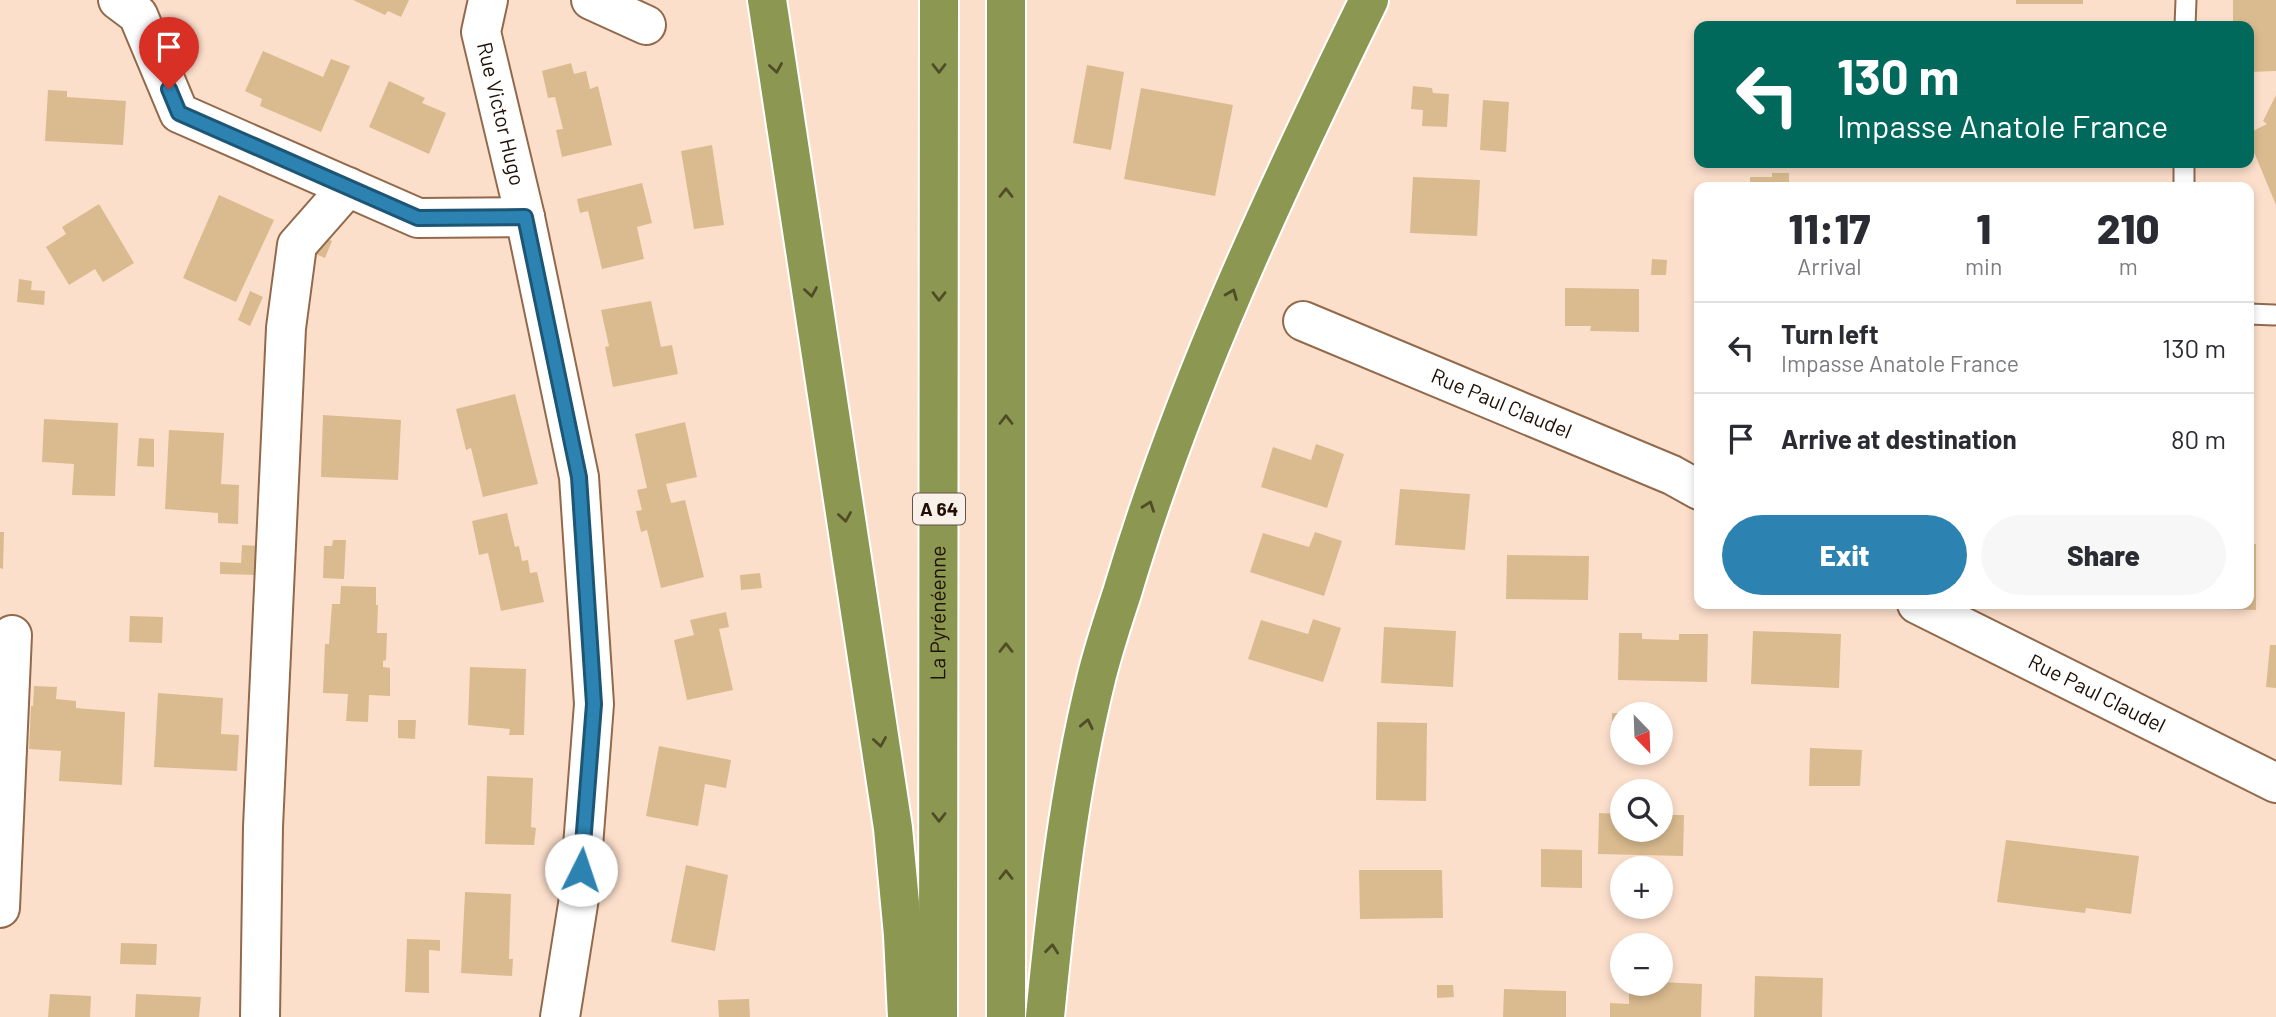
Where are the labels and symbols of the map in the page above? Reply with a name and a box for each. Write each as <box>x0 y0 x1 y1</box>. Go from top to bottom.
pin <box>139 17 199 89</box>
street label: Rue Victor Hugo <box>473 39 531 188</box>
one-way arrow <box>768 62 783 73</box>
one-way arrow <box>931 63 947 74</box>
one-way arrow <box>998 187 1014 198</box>
one-way arrow <box>803 287 818 298</box>
one-way arrow <box>1223 289 1237 301</box>
one-way arrow <box>931 291 947 301</box>
street label: Rue Paul Claudel <box>1428 362 1576 443</box>
one-way arrow <box>998 415 1014 425</box>
road number: A 64 <box>913 494 965 524</box>
one-way arrow <box>1141 500 1155 512</box>
one-way arrow <box>838 511 853 523</box>
street label: La Pyrénéenne <box>924 545 949 681</box>
one-way arrow <box>998 642 1014 653</box>
street label: Rue Paul Claudel <box>2025 648 2170 737</box>
north arrow <box>1610 702 1673 765</box>
one-way arrow <box>1078 718 1093 730</box>
one-way arrow <box>872 736 887 748</box>
one-way arrow <box>931 812 947 823</box>
position arrow <box>544 833 618 907</box>
one-way arrow <box>998 870 1014 880</box>
one-way arrow <box>1044 943 1059 955</box>

